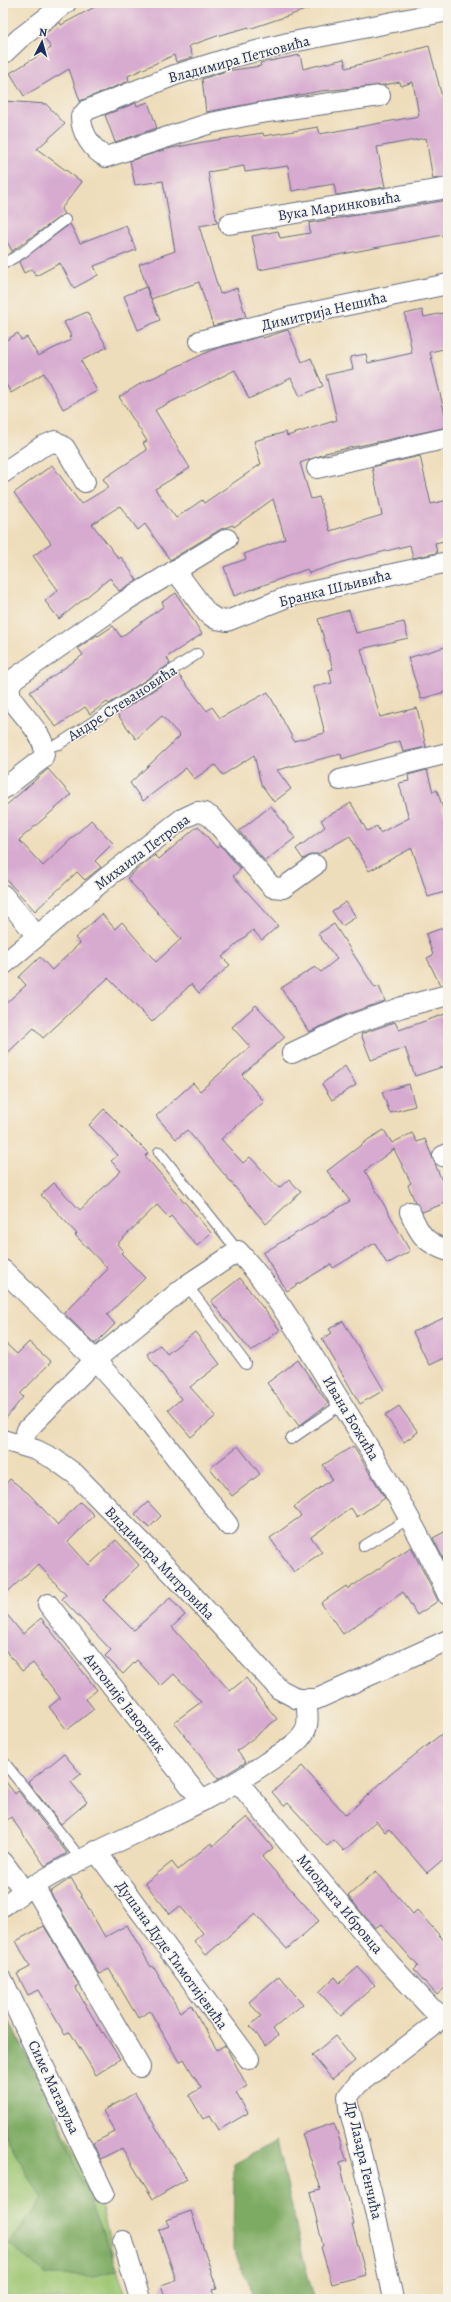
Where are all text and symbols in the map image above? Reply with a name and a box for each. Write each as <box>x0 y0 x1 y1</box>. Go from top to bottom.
north arrow <box>22 22 62 62</box>
text: N <box>38 25 48 40</box>
street label: Владимира Петковића <box>166 30 312 88</box>
street label: Вука Маринковића <box>276 186 402 226</box>
street label: Димитрија Нешића <box>259 287 389 335</box>
street label: Бранка Шљивића <box>277 564 393 612</box>
street label: Андре Стевановића <box>63 660 181 746</box>
street label: Михаила Петрова <box>90 809 194 895</box>
street label: Ивана Божића <box>318 1372 384 1464</box>
street label: Владимира Митровића <box>101 1502 220 1624</box>
street label: Антоније Јаворник <box>79 1648 171 1757</box>
street label: Миодрага Ибровца <box>292 1850 388 1958</box>
street label: Душана Дуде Тимотијевића <box>111 1877 233 2033</box>
street label: Симе Матавуља <box>24 2037 85 2137</box>
street label: Др Лазара Генчића <box>341 2099 387 2221</box>

